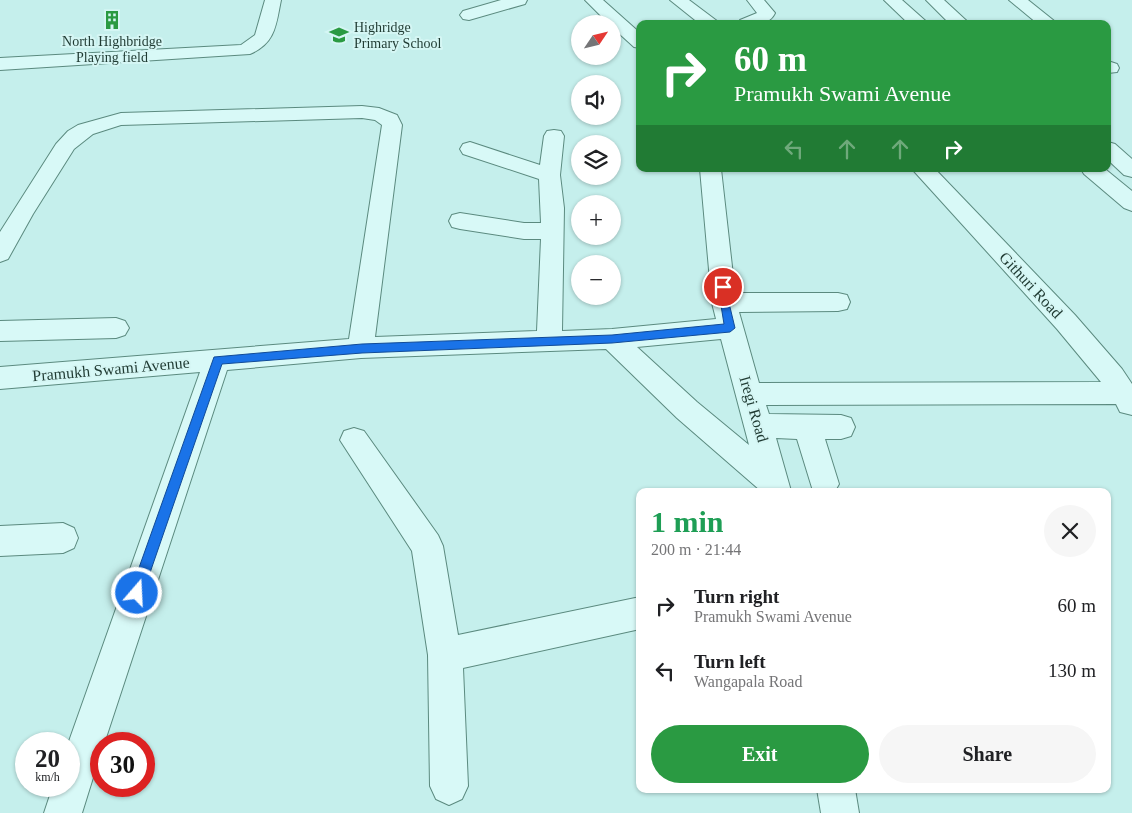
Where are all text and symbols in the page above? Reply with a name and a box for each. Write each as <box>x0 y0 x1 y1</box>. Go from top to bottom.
building icon: North Highbridge Playing field <box>101 9 123 31</box>
north arrow <box>571 15 621 65</box>
map controls <box>571 15 621 305</box>
place label: Highridge Primary School <box>354 20 442 51</box>
school or university icon: Highridge Primary School <box>328 24 350 46</box>
place label: North Highbridge Playing field <box>62 34 162 65</box>
icon: right <box>651 40 716 105</box>
text: 60 m <box>734 40 807 79</box>
button: sound <box>571 75 621 125</box>
text: Pramukh Swami Avenue <box>734 81 951 106</box>
button: layers <box>571 135 621 185</box>
icon: left <box>780 135 808 163</box>
icon: ahead <box>833 135 861 163</box>
icon: ahead <box>886 135 914 163</box>
icon: right <box>939 135 967 163</box>
button: + <box>571 195 621 245</box>
street label: Githuri Road <box>996 248 1066 322</box>
button: − <box>571 255 621 305</box>
pin <box>702 266 744 308</box>
icon: arrive <box>709 273 737 301</box>
street label: Pramukh Swami Avenue <box>32 354 190 384</box>
street label: Iregi Road <box>735 374 772 444</box>
text: 1 min <box>651 505 724 538</box>
button: close <box>1044 505 1096 557</box>
text: 200 m · 21:44 <box>651 541 741 558</box>
position arrow <box>110 566 162 618</box>
text: Turn right <box>694 586 779 607</box>
icon: right <box>651 592 679 620</box>
text: 60 m <box>1057 595 1096 616</box>
text: Pramukh Swami Avenue <box>694 608 852 625</box>
text: Turn left <box>694 651 766 672</box>
icon: left <box>651 657 679 685</box>
text: 130 m <box>1048 660 1096 681</box>
text: Wangapala Road <box>694 673 802 690</box>
button: Exit <box>651 725 869 783</box>
button: Share <box>879 725 1096 783</box>
speed limit sign: 30 <box>90 732 155 797</box>
text: 20 <box>35 745 60 772</box>
text: km/h <box>35 770 60 784</box>

